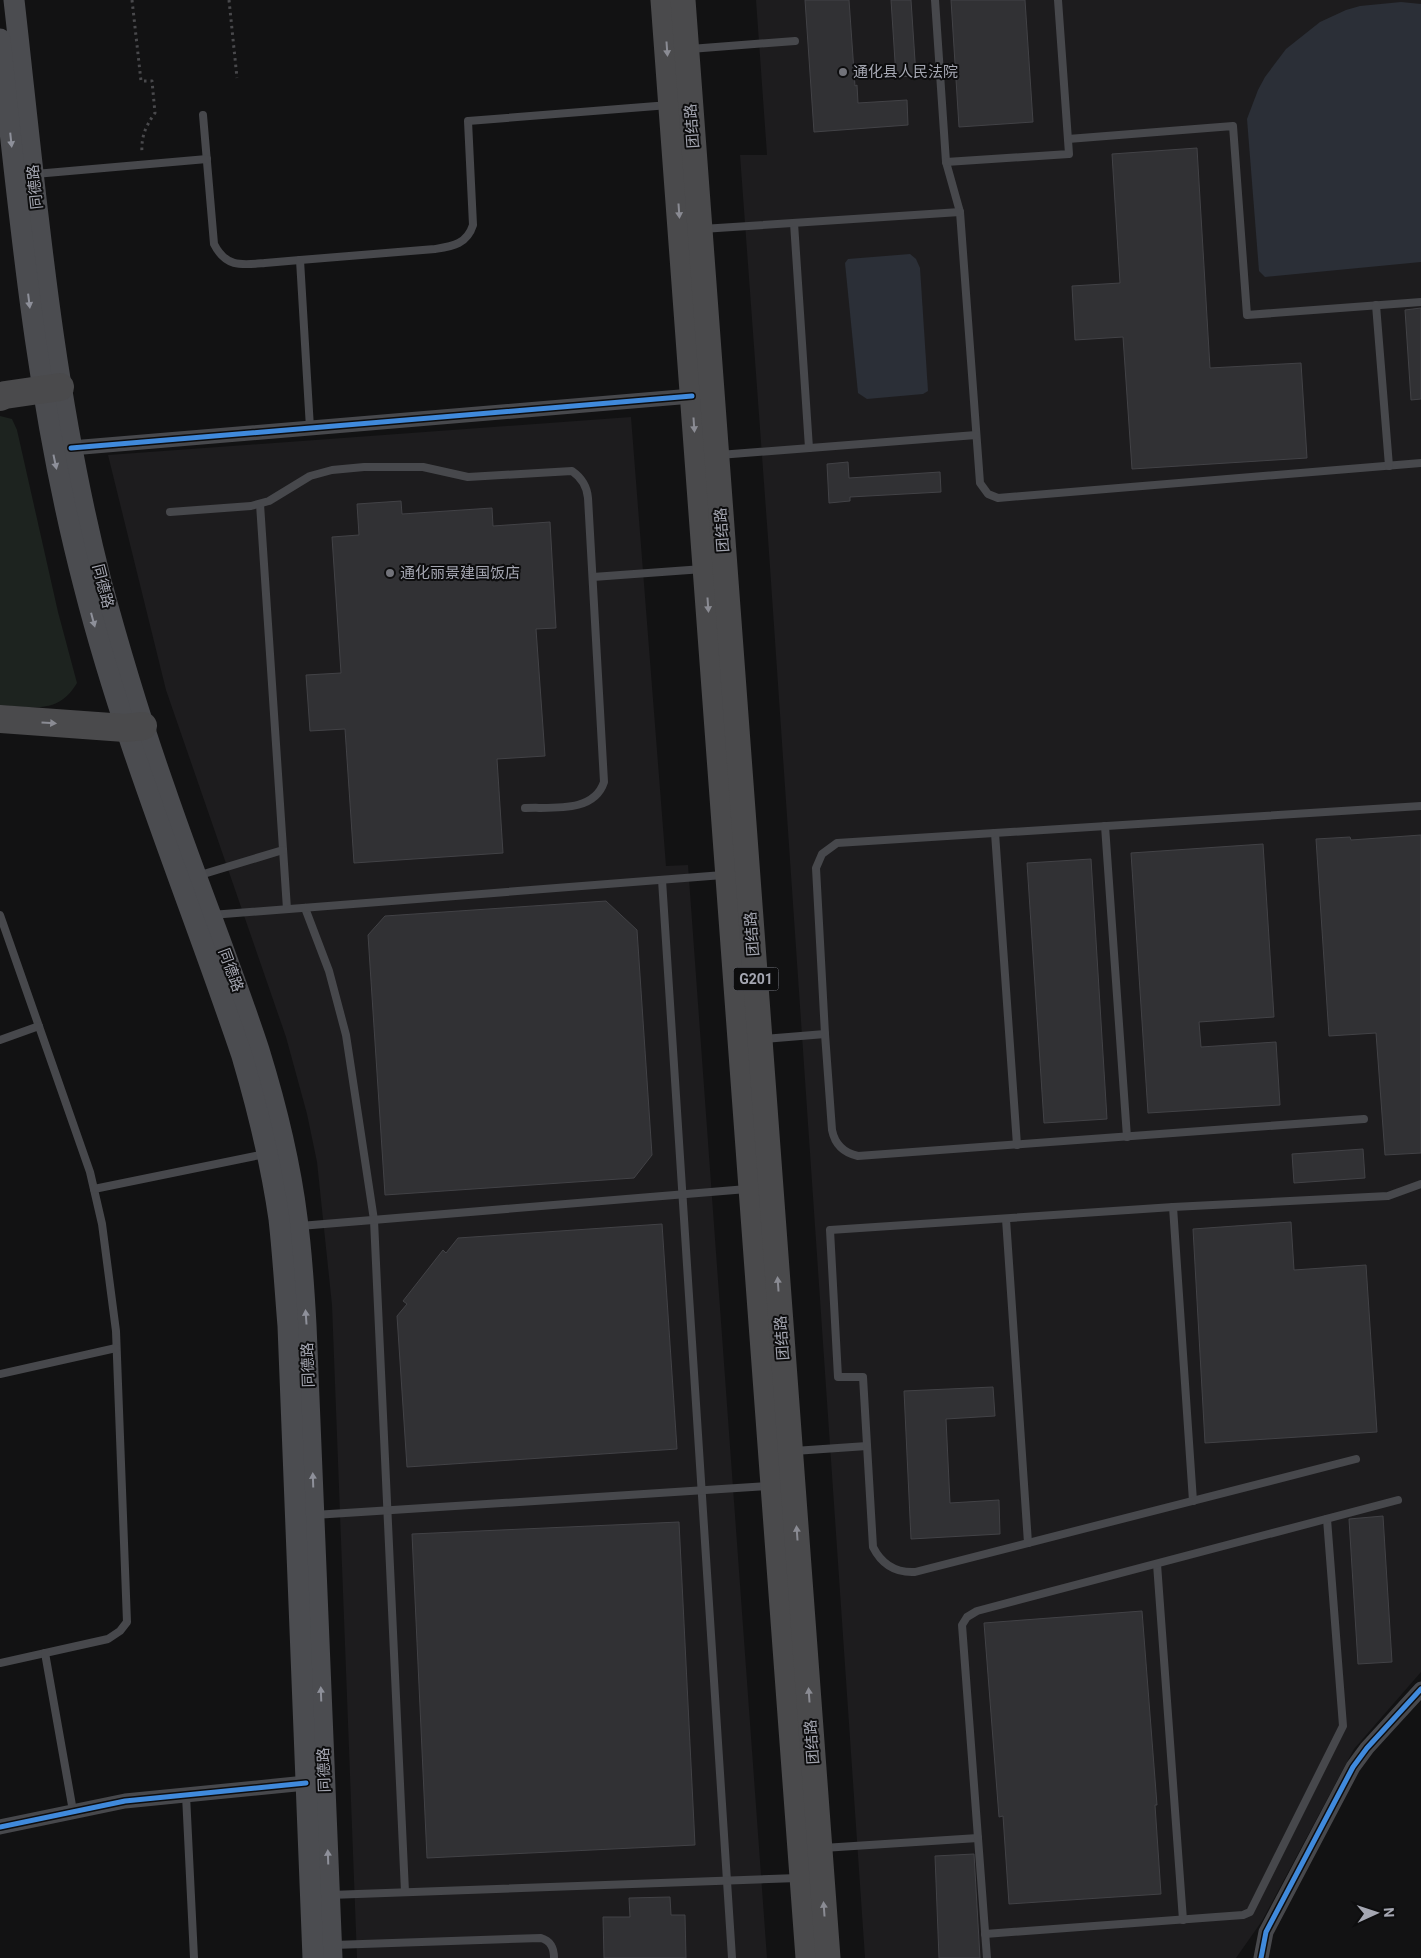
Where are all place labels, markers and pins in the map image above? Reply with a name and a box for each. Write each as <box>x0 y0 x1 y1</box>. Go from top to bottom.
place label: 通化县人民法院 <box>853 63 958 81</box>
marker: 通化县人民法院 <box>837 66 849 78</box>
place label: 通化丽景建国饭店 <box>400 564 520 582</box>
marker: 通化丽景建国饭店 <box>384 567 396 579</box>

